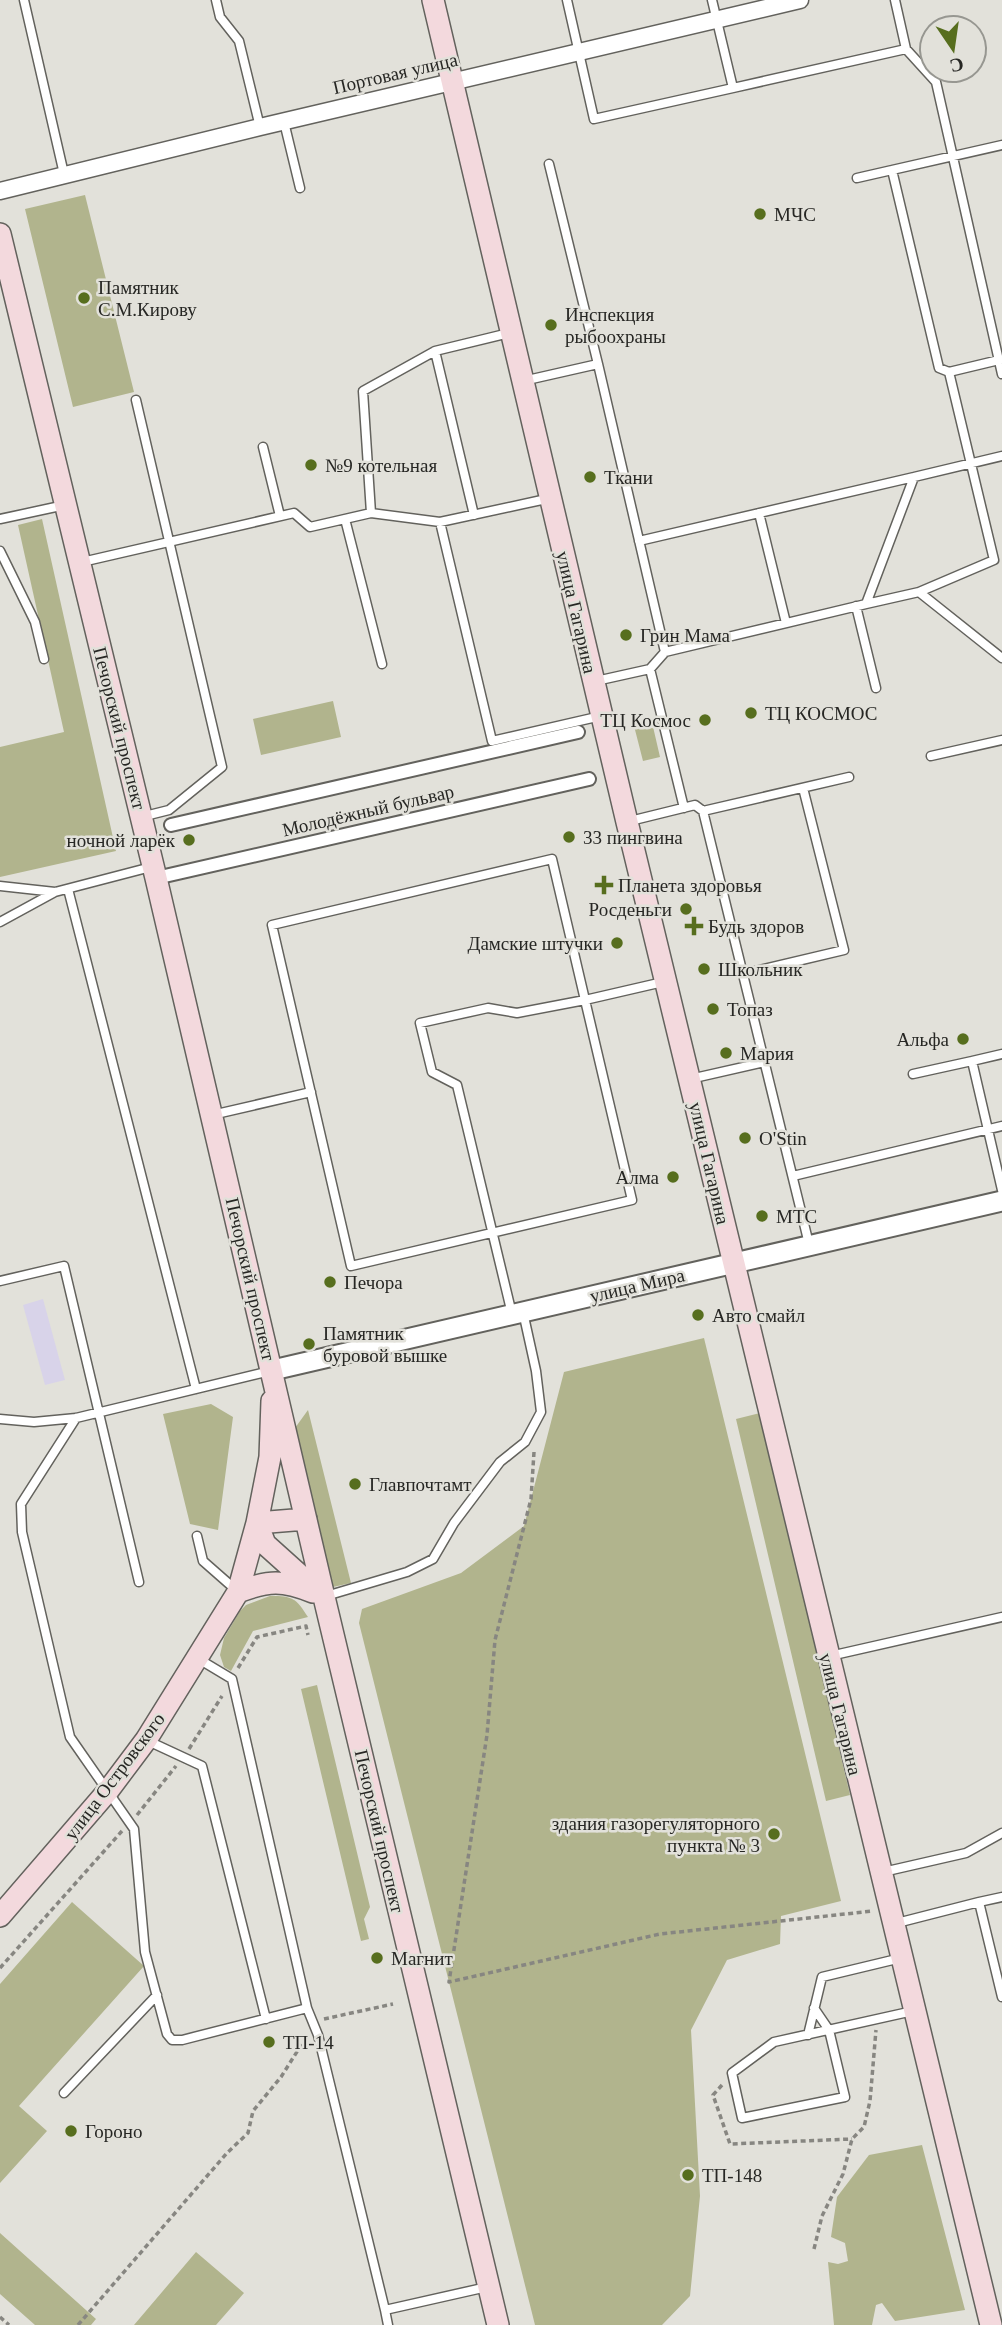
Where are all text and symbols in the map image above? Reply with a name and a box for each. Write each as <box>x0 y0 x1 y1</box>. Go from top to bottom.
north arrow <box>918 14 988 84</box>
street label: Портовая улица <box>331 49 460 98</box>
text: С <box>948 53 966 77</box>
place label: МЧС <box>774 204 816 225</box>
marker: МЧС <box>752 206 768 222</box>
place label: Памятник С.М.Кирову <box>98 277 197 320</box>
marker: Памятник С.М.Кирову <box>76 290 92 306</box>
place label: Инспекция рыбоохраны <box>565 304 666 347</box>
marker: Инспекция рыбоохраны <box>543 317 559 333</box>
place label: №9 котельная <box>325 455 437 476</box>
marker: №9 котельная <box>303 457 319 473</box>
place label: Ткани <box>604 467 653 488</box>
marker: Ткани <box>582 469 598 485</box>
street label: улица Гагарина <box>552 549 601 676</box>
place label: Грин Мама <box>640 625 731 646</box>
marker: Грин Мама <box>618 627 634 643</box>
street label: Печорский проспект <box>89 645 150 812</box>
place label: ТЦ КОСМОС <box>765 703 877 724</box>
marker: ТЦ КОСМОС <box>743 705 759 721</box>
place label: ТЦ Космос <box>600 710 691 731</box>
marker: ТЦ Космос <box>697 712 713 728</box>
street label: Молодёжный бульвар <box>280 781 456 840</box>
place label: 33 пингвина <box>583 827 683 848</box>
marker: 33 пингвина <box>561 829 577 845</box>
place label: ночной ларёк <box>67 830 176 851</box>
marker: ночной ларёк <box>181 832 197 848</box>
place label: Планета здоровья <box>618 875 762 896</box>
marker: Планета здоровья <box>596 877 612 893</box>
place label: Росденьги <box>589 899 672 920</box>
marker: Росденьги <box>678 901 694 917</box>
place label: Будь здоров <box>708 916 804 937</box>
marker: Будь здоров <box>686 918 702 934</box>
place label: Дамские штучки <box>467 933 603 954</box>
marker: Дамские штучки <box>609 935 625 951</box>
place label: Школьник <box>718 959 803 980</box>
marker: Школьник <box>696 961 712 977</box>
place label: Топаз <box>727 999 773 1020</box>
marker: Топаз <box>705 1001 721 1017</box>
place label: Альфа <box>896 1029 950 1050</box>
marker: Альфа <box>955 1031 971 1047</box>
place label: Мария <box>740 1043 794 1064</box>
marker: Мария <box>718 1045 734 1061</box>
street label: улица Гагарина <box>685 1100 734 1227</box>
place label: O'Stin <box>759 1128 807 1149</box>
marker: O'Stin <box>737 1130 753 1146</box>
place label: Алма <box>615 1167 660 1188</box>
marker: Алма <box>665 1169 681 1185</box>
street label: Печорский проспект <box>222 1195 280 1363</box>
place label: МТС <box>776 1206 817 1227</box>
marker: МТС <box>754 1208 770 1224</box>
street label: улица Мира <box>588 1264 687 1307</box>
place label: Печора <box>344 1272 403 1293</box>
marker: Печора <box>322 1274 338 1290</box>
place label: Авто смайл <box>712 1305 805 1326</box>
marker: Авто смайл <box>690 1307 706 1323</box>
place label: Памятник буровой вышке <box>323 1323 447 1366</box>
marker: Памятник буровой вышке <box>301 1336 317 1352</box>
place label: Главпочтамт <box>369 1474 472 1495</box>
marker: Главпочтамт <box>347 1476 363 1492</box>
street label: улица Гагарина <box>815 1651 866 1778</box>
street label: улица Островского <box>60 1709 169 1844</box>
street label: Печорский проспект <box>351 1747 409 1915</box>
place label: здания газорегуляторного пункта № 3 <box>552 1813 760 1856</box>
marker: здания газорегуляторного пункта № 3 <box>766 1826 782 1842</box>
place label: Магнит <box>391 1948 453 1969</box>
marker: Магнит <box>369 1950 385 1966</box>
place label: ТП-14 <box>283 2032 334 2053</box>
marker: ТП-14 <box>261 2034 277 2050</box>
place label: Гороно <box>85 2121 142 2142</box>
marker: Гороно <box>63 2123 79 2139</box>
place label: ТП-148 <box>702 2165 762 2186</box>
marker: ТП-148 <box>680 2167 696 2183</box>

